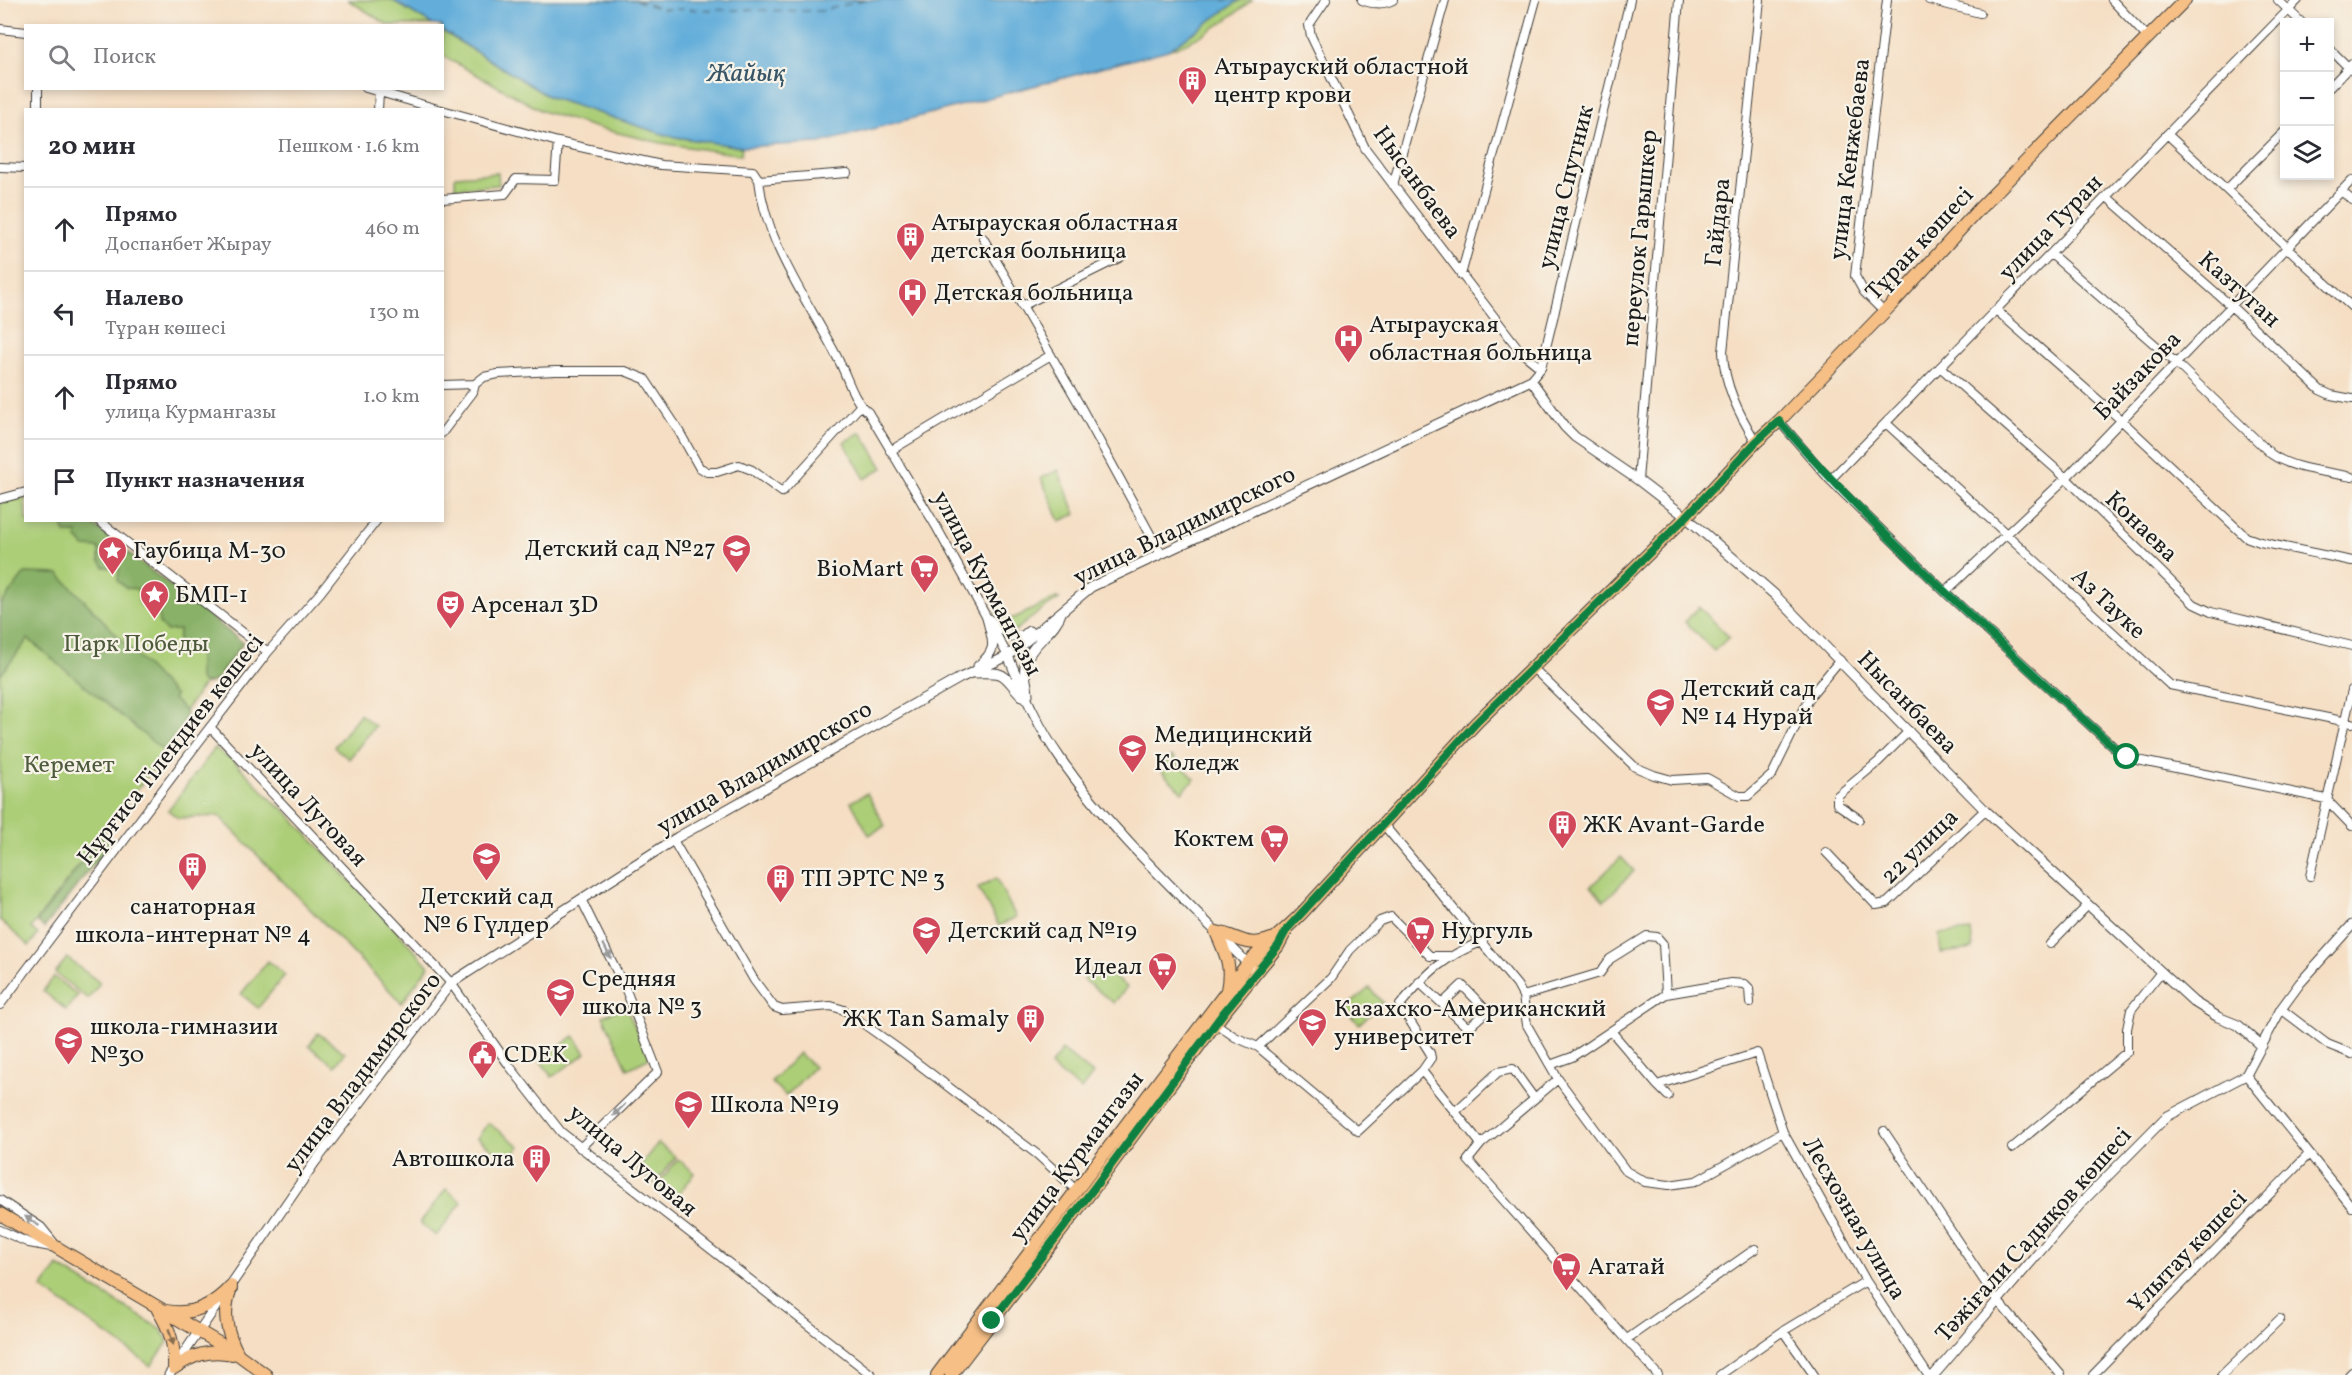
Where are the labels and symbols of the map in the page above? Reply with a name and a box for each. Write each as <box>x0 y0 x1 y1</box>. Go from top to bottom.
place label: Атырауский областной центр крови <box>1214 51 1469 113</box>
water label: Жайық <box>706 56 786 92</box>
street label: улица Кенжебаева <box>1822 56 1880 262</box>
building icon: Атырауский областной центр крови <box>1177 64 1209 106</box>
street label: улица Спутник <box>1530 102 1604 273</box>
street label: Нысанбаева <box>1364 120 1469 247</box>
street label: переулок Гарышкер <box>1615 128 1667 348</box>
street label: улица Туран <box>1992 167 2111 289</box>
street label: Гайдара <box>1697 176 1741 268</box>
street label: Тұран көшесі <box>1859 180 1982 309</box>
place label: Атырауская областная детская больница <box>931 207 1178 269</box>
building icon: Атырауская областная детская больница <box>894 220 926 262</box>
street label: Казтуган <box>2190 244 2287 337</box>
hospital icon: Детская больница <box>897 276 929 318</box>
place label: Детская больница <box>934 277 1134 311</box>
place label: Атырауская областная больница <box>1369 309 1593 371</box>
hospital icon: Атырауская областная больница <box>1332 322 1364 364</box>
street label: Байзакова <box>2087 324 2190 429</box>
street label: улица Владимирского <box>1068 458 1302 595</box>
street label: Конаева <box>2096 484 2185 571</box>
street label: улица Курмангазы <box>923 485 1049 683</box>
school or university icon: Детский сад №27 <box>721 532 753 574</box>
place label: Детский сад №27 <box>525 533 716 567</box>
place icon: Гаубица М-30 <box>96 534 128 576</box>
place label: Гаубица М-30 <box>133 535 286 569</box>
supermarket icon: BioMart <box>909 552 941 594</box>
place label: BioMart <box>816 553 904 587</box>
street label: Аз Тауке <box>2063 561 2153 648</box>
place icon: БМП-1 <box>138 578 170 620</box>
place label: БМП-1 <box>175 579 248 613</box>
theatre icon: Арсенал 3D <box>434 588 466 630</box>
place label: Арсенал 3D <box>471 589 598 623</box>
street label: Нұрғиса Тілендиев көшесі <box>70 627 273 873</box>
park label: Парк Победы <box>63 628 209 662</box>
street label: Нысанбаева <box>1848 644 1965 763</box>
place label: Детский сад № 14 Нурай <box>1681 673 1816 735</box>
school or university icon: Детский сад № 14 Нурай <box>1644 686 1676 728</box>
street label: улица Владимирского <box>651 693 879 844</box>
place label: Медицинский Коледж <box>1154 719 1312 781</box>
school or university icon: Медицинский Коледж <box>1117 732 1149 774</box>
street label: улица Луговая <box>241 735 374 875</box>
route start <box>2113 743 2139 769</box>
park label: Керемет <box>23 749 115 783</box>
street label: 22 улица <box>1874 802 1967 893</box>
building icon: ЖК Avant-Garde <box>1546 808 1578 850</box>
place label: ЖК Avant-Garde <box>1583 809 1765 843</box>
supermarket icon: Коктем <box>1259 822 1291 864</box>
place label: Коктем <box>1173 823 1254 857</box>
school or university icon: Детский сад № 6 Гүлдер <box>470 840 502 882</box>
building icon: санаторная школа-интернат № 4 <box>177 850 209 892</box>
building icon: ТП ЭРТС № 3 <box>764 862 796 904</box>
place label: ТП ЭРТС № 3 <box>801 863 945 897</box>
place label: Детский сад № 6 Гүлдер <box>419 881 554 943</box>
place label: санаторная школа-интернат № 4 <box>75 891 311 953</box>
school or university icon: Детский сад №19 <box>911 914 943 956</box>
supermarket icon: Нургуль <box>1404 914 1436 956</box>
place label: Детский сад №19 <box>948 915 1137 949</box>
place label: Нургуль <box>1441 915 1533 949</box>
one-way arrow <box>601 942 611 960</box>
supermarket icon: Идеал <box>1147 950 1179 992</box>
place label: Идеал <box>1074 951 1142 985</box>
place label: Средняя школа № 3 <box>582 963 702 1025</box>
street label: улица Владимирского <box>277 966 450 1181</box>
school or university icon: Средняя школа № 3 <box>545 976 577 1018</box>
place label: Казахско-Американский университет <box>1334 993 1606 1055</box>
building icon: ЖК Tan Samaly <box>1014 1002 1046 1044</box>
place label: ЖК Tan Samaly <box>842 1003 1009 1037</box>
school or university icon: Казахско-Американский университет <box>1297 1006 1329 1048</box>
place label: школа-гимназии №30 <box>90 1011 278 1073</box>
school or university icon: школа-гимназии №30 <box>53 1024 85 1066</box>
public building icon: CDEK <box>467 1038 499 1080</box>
place label: CDEK <box>504 1039 568 1073</box>
street label: улица Курмангазы <box>1002 1065 1153 1249</box>
school or university icon: Школа №19 <box>673 1088 705 1130</box>
place label: Школа №19 <box>710 1089 839 1123</box>
street label: улица Луговая <box>560 1097 704 1226</box>
one-way arrow <box>611 1103 626 1117</box>
street label: Тәжіғали Садықов көшесі <box>1928 1120 2141 1350</box>
street label: Лесхозная улица <box>1793 1131 1914 1307</box>
building icon: Автошкола <box>520 1142 552 1184</box>
place label: Автошкола <box>392 1143 515 1177</box>
street label: Ұлытау көшесi <box>2121 1183 2256 1322</box>
one-way arrow <box>25 1215 41 1227</box>
supermarket icon: Агатай <box>1551 1250 1583 1292</box>
place label: Агатай <box>1588 1251 1665 1285</box>
route end <box>978 1307 1004 1333</box>
one-way arrow <box>167 1328 176 1346</box>

